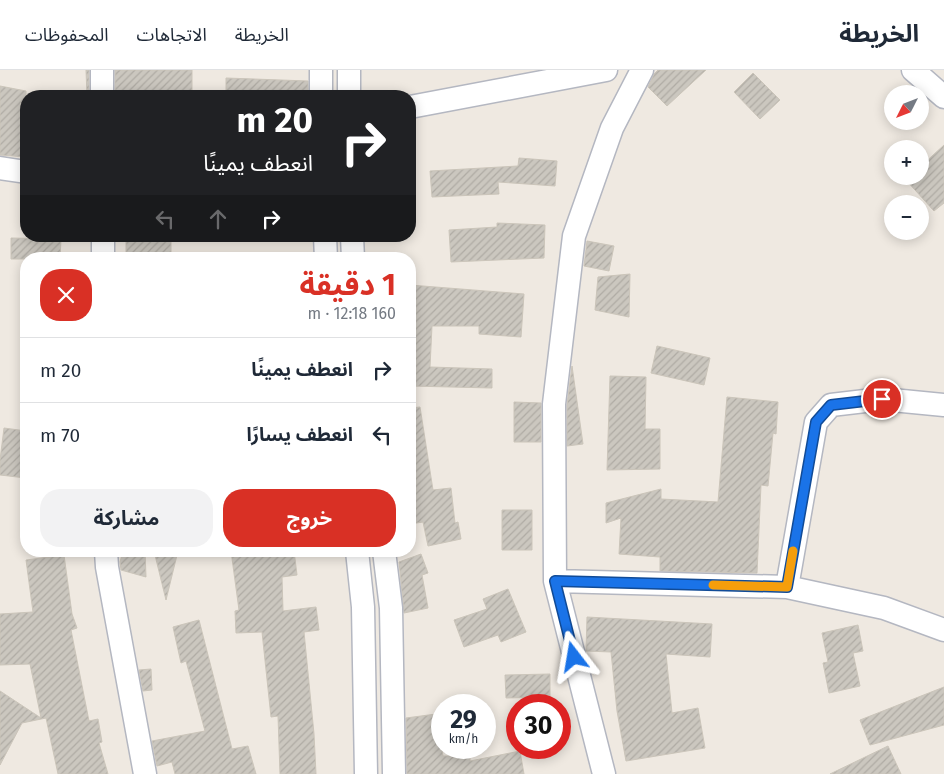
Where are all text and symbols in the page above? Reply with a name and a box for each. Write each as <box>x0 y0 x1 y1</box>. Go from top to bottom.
text: الخريطة <box>839 20 919 48</box>
text: المحفوظات <box>25 24 109 46</box>
text: الاتجاهات <box>137 24 207 46</box>
text: الخريطة <box>235 24 289 46</box>
north arrow <box>884 85 929 130</box>
map controls <box>884 85 929 240</box>
text: 20 m <box>237 99 313 141</box>
icon: right <box>331 110 396 175</box>
button: + <box>884 140 929 185</box>
text: انعطف يمينًا <box>203 150 313 177</box>
button: − <box>884 195 929 240</box>
icon: left <box>151 205 179 233</box>
icon: ahead <box>204 205 232 233</box>
icon: right <box>257 205 285 233</box>
text: 1 دقيقة <box>299 267 396 303</box>
button: close <box>40 269 92 321</box>
text: 160 m · 12:18 <box>308 304 396 323</box>
icon: right <box>368 356 396 384</box>
text: انعطف يمينًا <box>251 358 353 381</box>
text: 20 m <box>40 359 81 382</box>
pin <box>861 378 903 420</box>
icon: arrive <box>868 385 896 413</box>
icon: left <box>368 421 396 449</box>
text: انعطف يسارًا <box>246 423 353 446</box>
text: 70 m <box>40 424 80 447</box>
button: مشاركة <box>40 489 213 547</box>
button: خروج <box>223 489 396 547</box>
position arrow <box>547 630 599 682</box>
speed limit sign: 30 <box>506 694 571 759</box>
text: 29 <box>450 705 477 735</box>
text: km/h <box>449 732 478 746</box>

